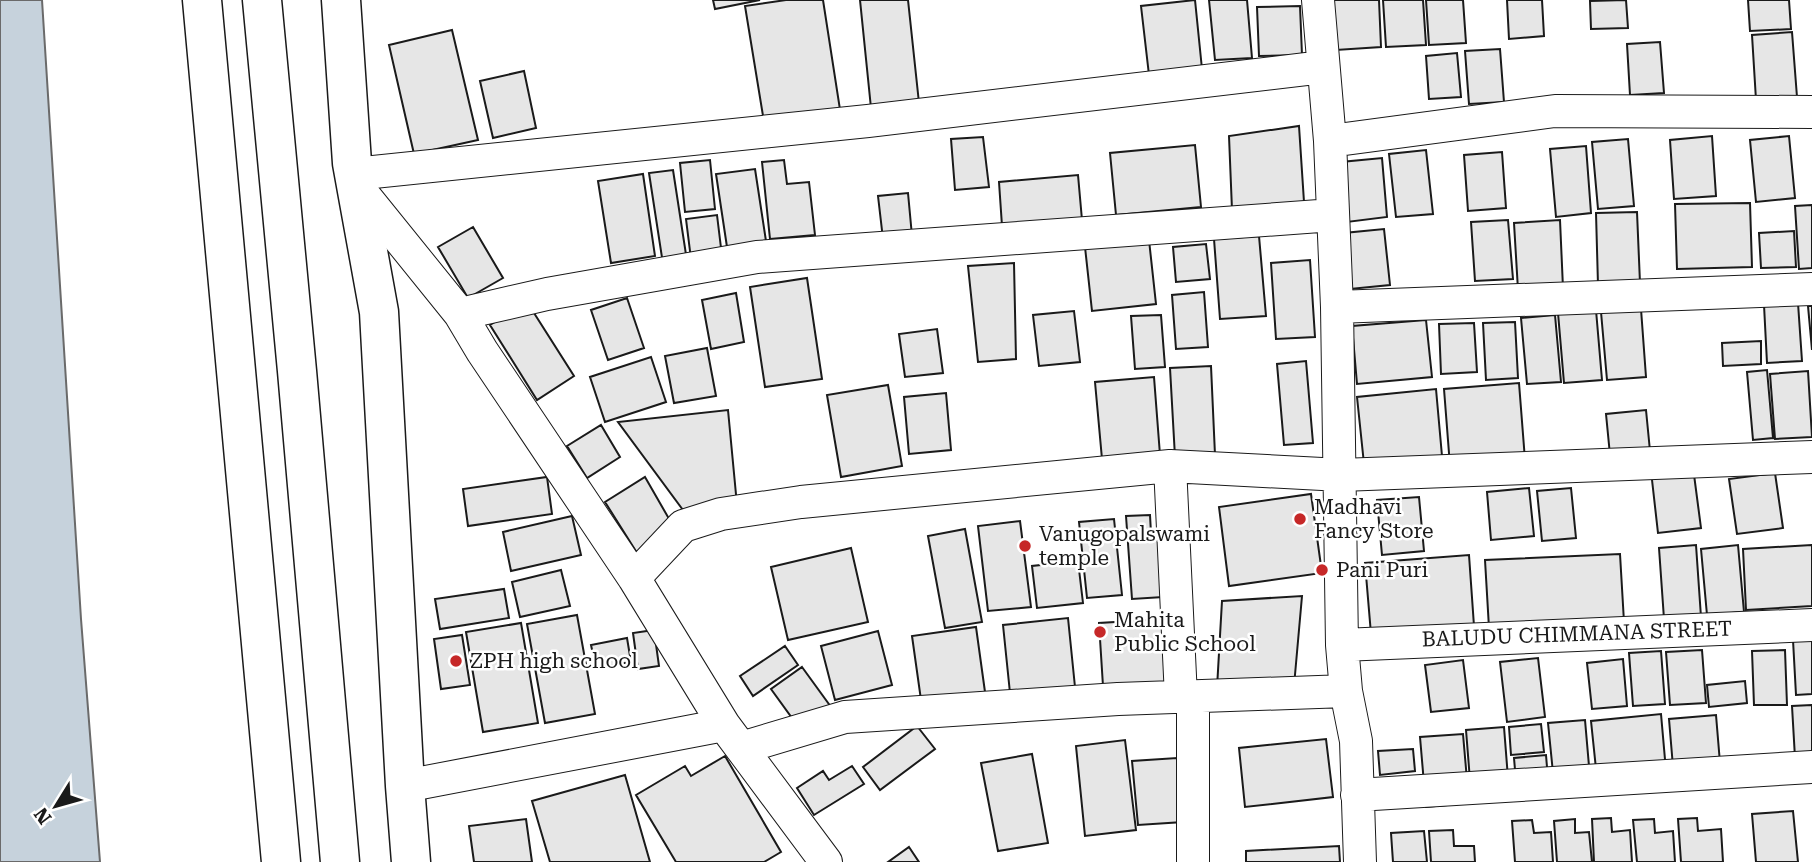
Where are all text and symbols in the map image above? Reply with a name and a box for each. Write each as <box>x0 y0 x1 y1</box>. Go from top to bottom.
place label: Madhavi Fancy Store <box>1314 495 1434 543</box>
marker: Madhavi Fancy Store <box>1292 511 1308 527</box>
place label: Vanugopalswami temple <box>1039 522 1210 570</box>
marker: Vanugopalswami temple <box>1017 538 1033 554</box>
place label: Pani Puri <box>1336 558 1428 582</box>
marker: Pani Puri <box>1314 562 1330 578</box>
place label: Mahita Public School <box>1114 608 1256 656</box>
street label: BALUDU CHIMMANA STREET <box>1421 617 1733 651</box>
marker: Mahita Public School <box>1092 624 1108 640</box>
place label: ZPH high school <box>470 649 638 673</box>
marker: ZPH high school <box>448 653 464 669</box>
north arrow <box>21 771 91 841</box>
text: N <box>29 803 56 829</box>

